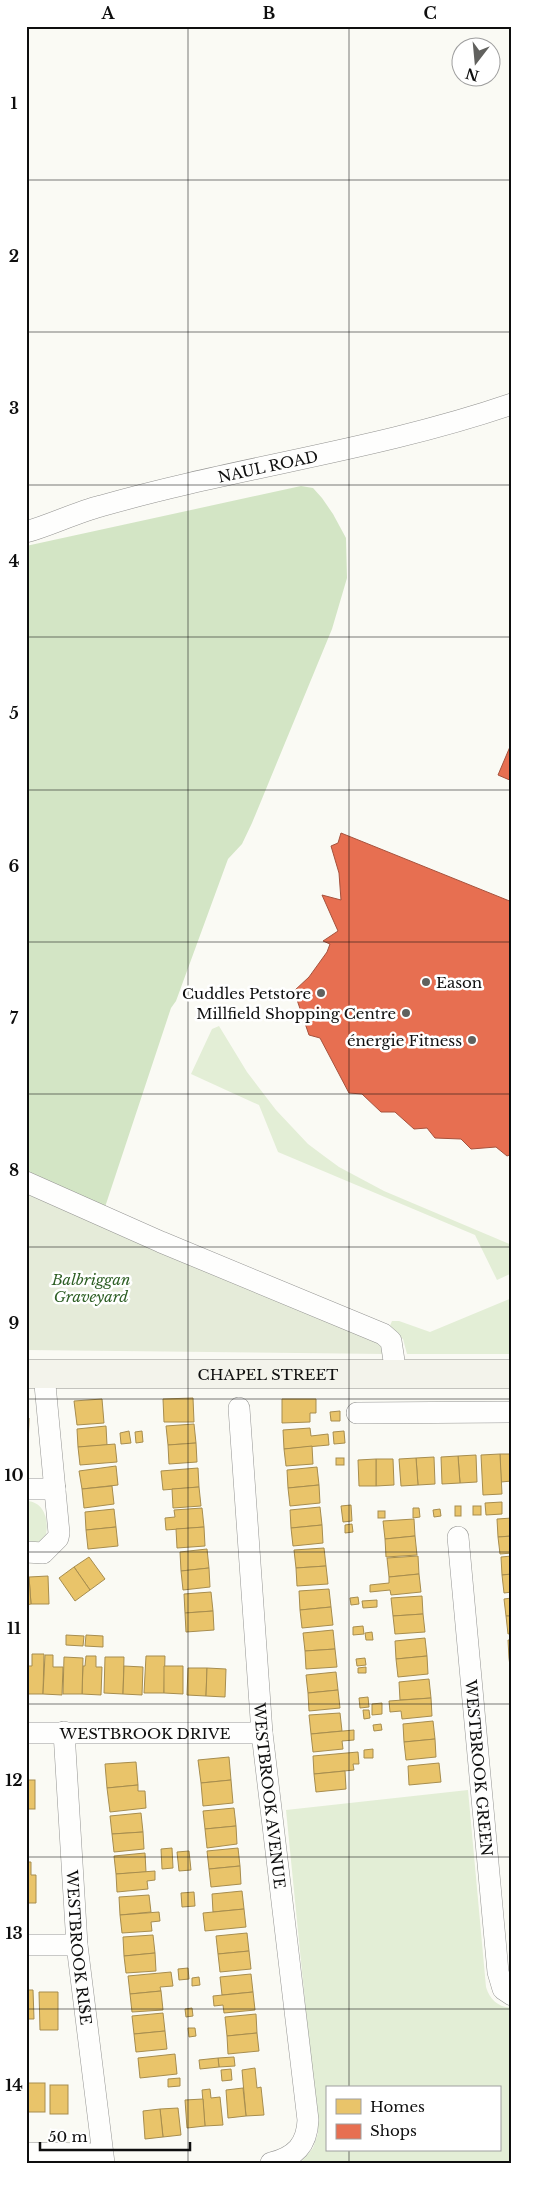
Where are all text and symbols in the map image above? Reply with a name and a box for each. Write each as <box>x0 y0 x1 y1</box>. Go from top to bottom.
text: A <box>101 3 116 23</box>
text: B <box>263 3 276 23</box>
text: C <box>423 3 437 23</box>
north arrow <box>450 38 500 88</box>
text: N <box>464 64 481 85</box>
text: 1 <box>11 93 18 113</box>
text: 2 <box>9 246 19 266</box>
text: 3 <box>9 398 19 418</box>
street label: NAUL ROAD <box>216 446 320 486</box>
text: 4 <box>9 551 19 571</box>
text: 5 <box>9 703 19 723</box>
text: 6 <box>9 856 20 876</box>
place label: Eason <box>436 973 482 992</box>
marker: Eason <box>420 976 432 988</box>
place label: Cuddles Petstore <box>182 984 311 1003</box>
marker: Cuddles Petstore <box>315 987 327 999</box>
place label: Millfield Shopping Centre <box>196 1004 396 1023</box>
marker: Millfield Shopping Centre <box>400 1007 412 1019</box>
text: 7 <box>10 1008 19 1028</box>
place label: énergie Fitness <box>347 1031 462 1050</box>
marker: énergie Fitness <box>466 1034 478 1046</box>
text: 8 <box>9 1160 19 1180</box>
park label: Balbriggan Graveyard <box>51 1270 130 1306</box>
text: 9 <box>9 1313 20 1333</box>
street label: CHAPEL STREET <box>198 1365 338 1384</box>
text: 10 <box>4 1465 24 1485</box>
text: 11 <box>7 1618 21 1638</box>
street label: WESTBROOK GREEN <box>462 1678 497 1857</box>
street label: WESTBROOK AVENUE <box>250 1701 290 1890</box>
street label: WESTBROOK DRIVE <box>59 1724 230 1743</box>
text: 12 <box>5 1770 23 1790</box>
street label: WESTBROOK RISE <box>63 1868 96 2026</box>
text: 13 <box>5 1923 23 1943</box>
text: 14 <box>5 2075 23 2095</box>
legend <box>326 2086 500 2152</box>
text: Homes <box>370 2097 425 2116</box>
scale bar <box>40 2119 190 2151</box>
text: Shops <box>370 2121 417 2140</box>
text: 50 m <box>48 2127 88 2146</box>

